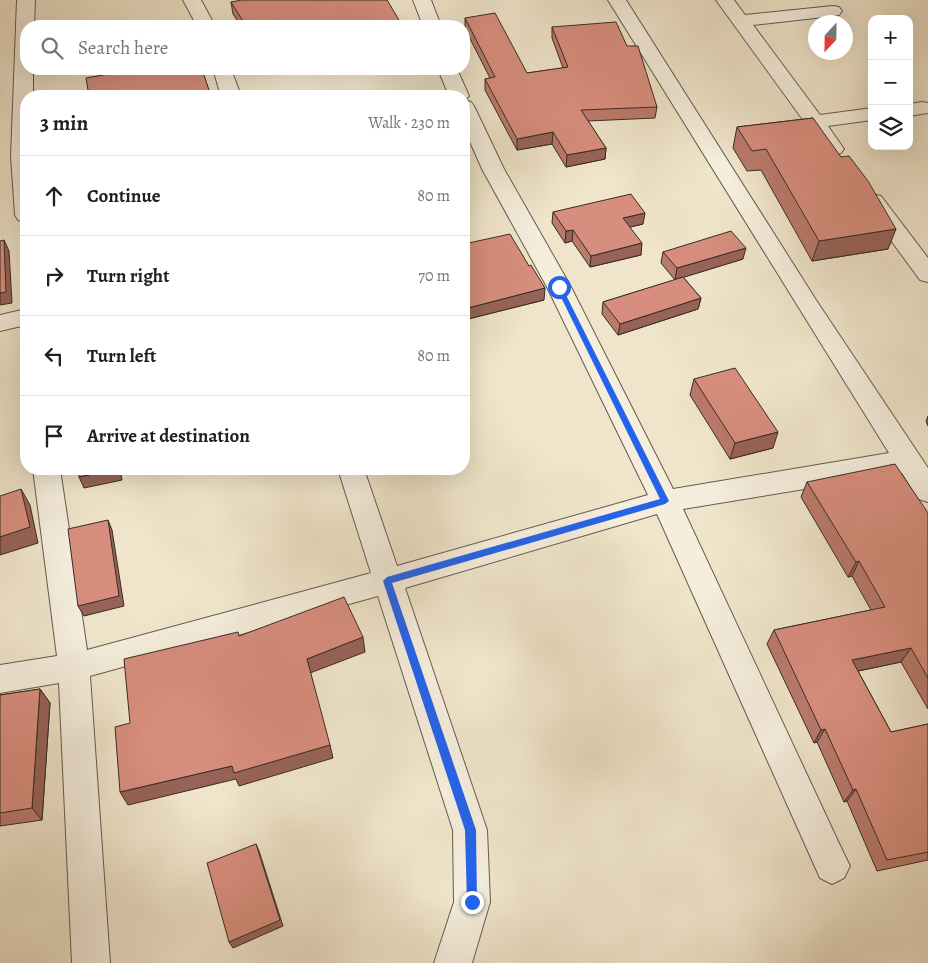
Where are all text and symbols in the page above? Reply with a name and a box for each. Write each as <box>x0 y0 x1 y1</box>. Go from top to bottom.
north arrow <box>808 15 853 60</box>
map controls <box>868 15 913 150</box>
button: + <box>868 15 913 60</box>
search box <box>20 20 470 75</box>
icon: search <box>38 34 66 62</box>
text: Search here <box>78 35 168 61</box>
button: − <box>868 60 913 105</box>
button: layers <box>868 105 913 150</box>
text: 3 min <box>40 109 88 137</box>
text: Walk · 230 m <box>368 112 450 134</box>
icon: ahead <box>40 182 68 210</box>
text: Continue <box>87 183 161 209</box>
text: 80 m <box>417 185 450 207</box>
icon: right <box>40 262 68 290</box>
text: Turn right <box>87 263 169 289</box>
text: 70 m <box>418 265 450 287</box>
route start <box>548 276 571 299</box>
icon: left <box>40 342 68 370</box>
text: Turn left <box>87 343 156 369</box>
text: 80 m <box>417 345 450 367</box>
icon: arrive <box>40 422 68 450</box>
text: Arrive at destination <box>87 423 250 449</box>
route end <box>461 891 484 914</box>

